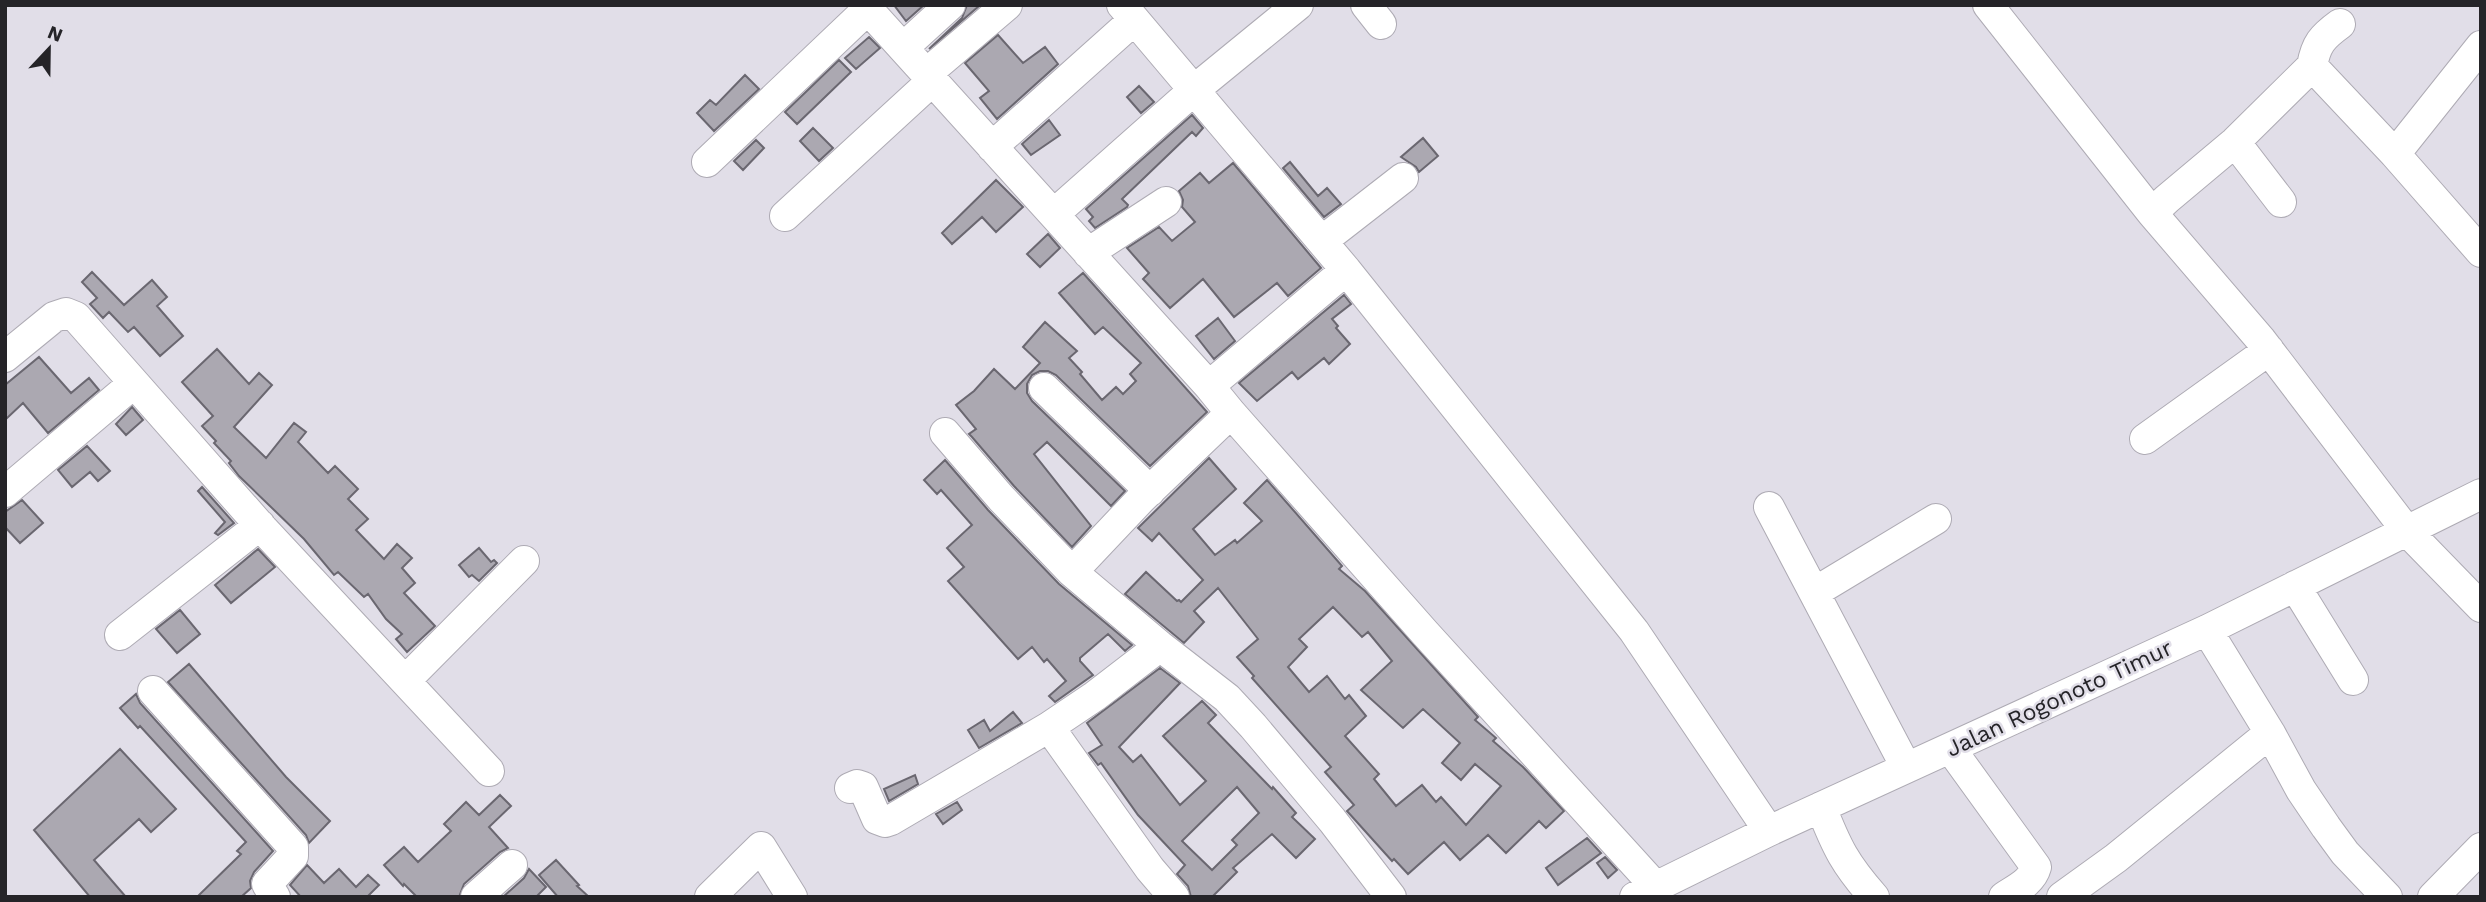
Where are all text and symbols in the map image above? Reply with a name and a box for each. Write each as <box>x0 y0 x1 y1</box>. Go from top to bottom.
north arrow <box>14 14 84 84</box>
text: N <box>44 20 66 47</box>
street label: Jalan Rogonoto Timur <box>1942 634 2176 763</box>

